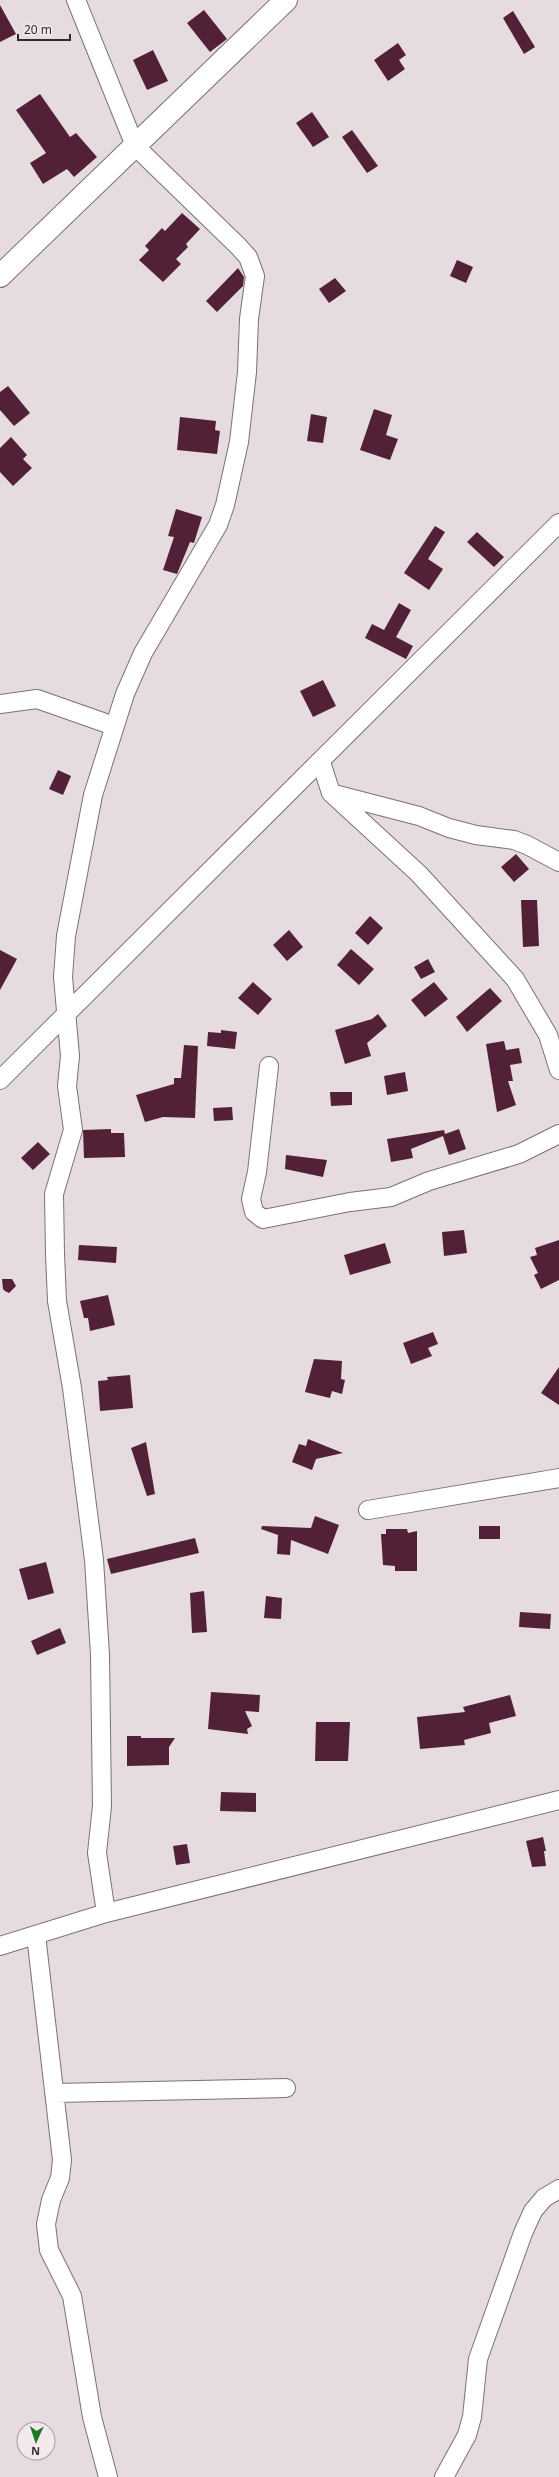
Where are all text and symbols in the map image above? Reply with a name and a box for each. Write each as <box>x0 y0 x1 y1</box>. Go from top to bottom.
scale bar <box>18 16 70 42</box>
text: 20 m <box>24 21 52 38</box>
north arrow <box>16 2421 56 2461</box>
text: N <box>31 2444 40 2459</box>

